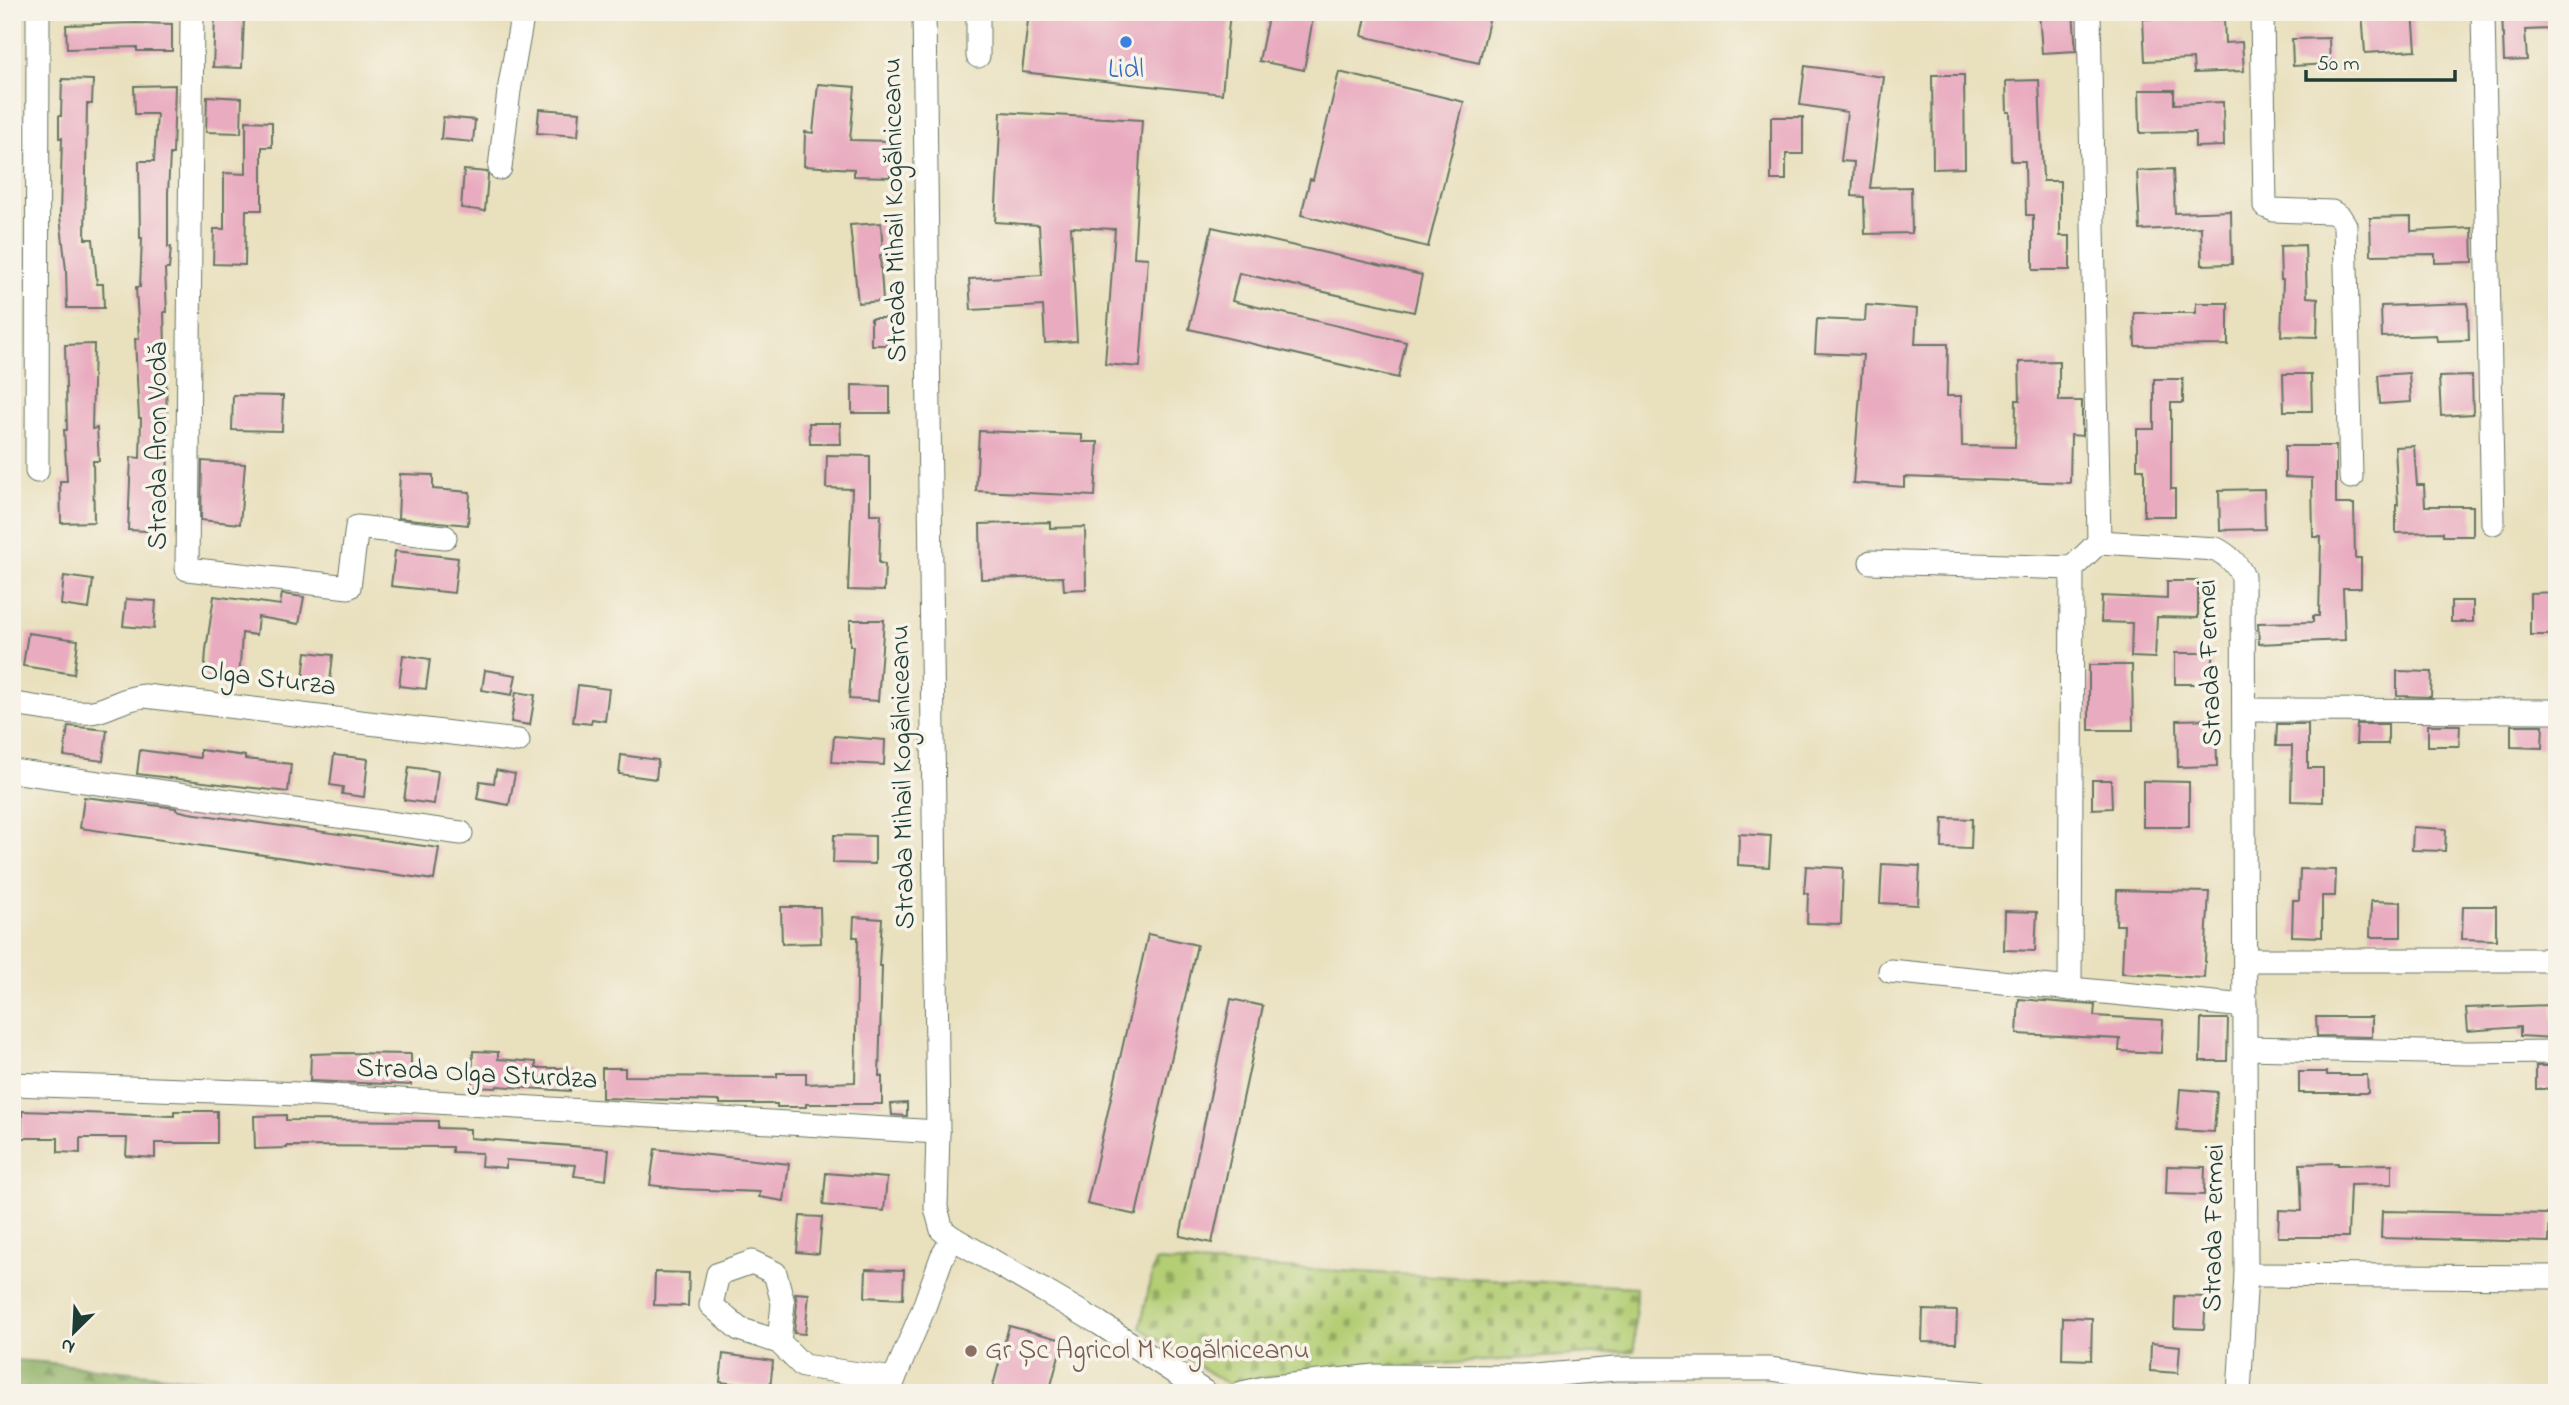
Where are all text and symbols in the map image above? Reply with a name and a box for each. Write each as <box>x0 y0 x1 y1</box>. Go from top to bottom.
marker: Lidl <box>1118 34 1134 50</box>
scale bar <box>2306 38 2455 82</box>
place label: Lidl <box>1108 50 1144 91</box>
text: 50 m <box>2317 50 2360 80</box>
street label: Strada Mihail Kogălniceanu <box>873 57 919 363</box>
street label: Strada Aron Vodă <box>139 342 180 550</box>
street label: Strada Fermei <box>2188 578 2234 748</box>
street label: Strada Mihail Kogălniceanu <box>881 624 927 930</box>
street label: Olga Sturza <box>198 651 338 709</box>
street label: Strada Olga Sturdza <box>355 1048 599 1102</box>
street label: Strada Fermei <box>2193 1144 2237 1312</box>
north arrow <box>38 1296 108 1366</box>
text: N <box>57 1330 79 1360</box>
place label: Gr Șc Agricol M Kogălniceanu <box>985 1331 1309 1372</box>
marker: Gr Șc Agricol M Kogălniceanu <box>963 1343 979 1359</box>

